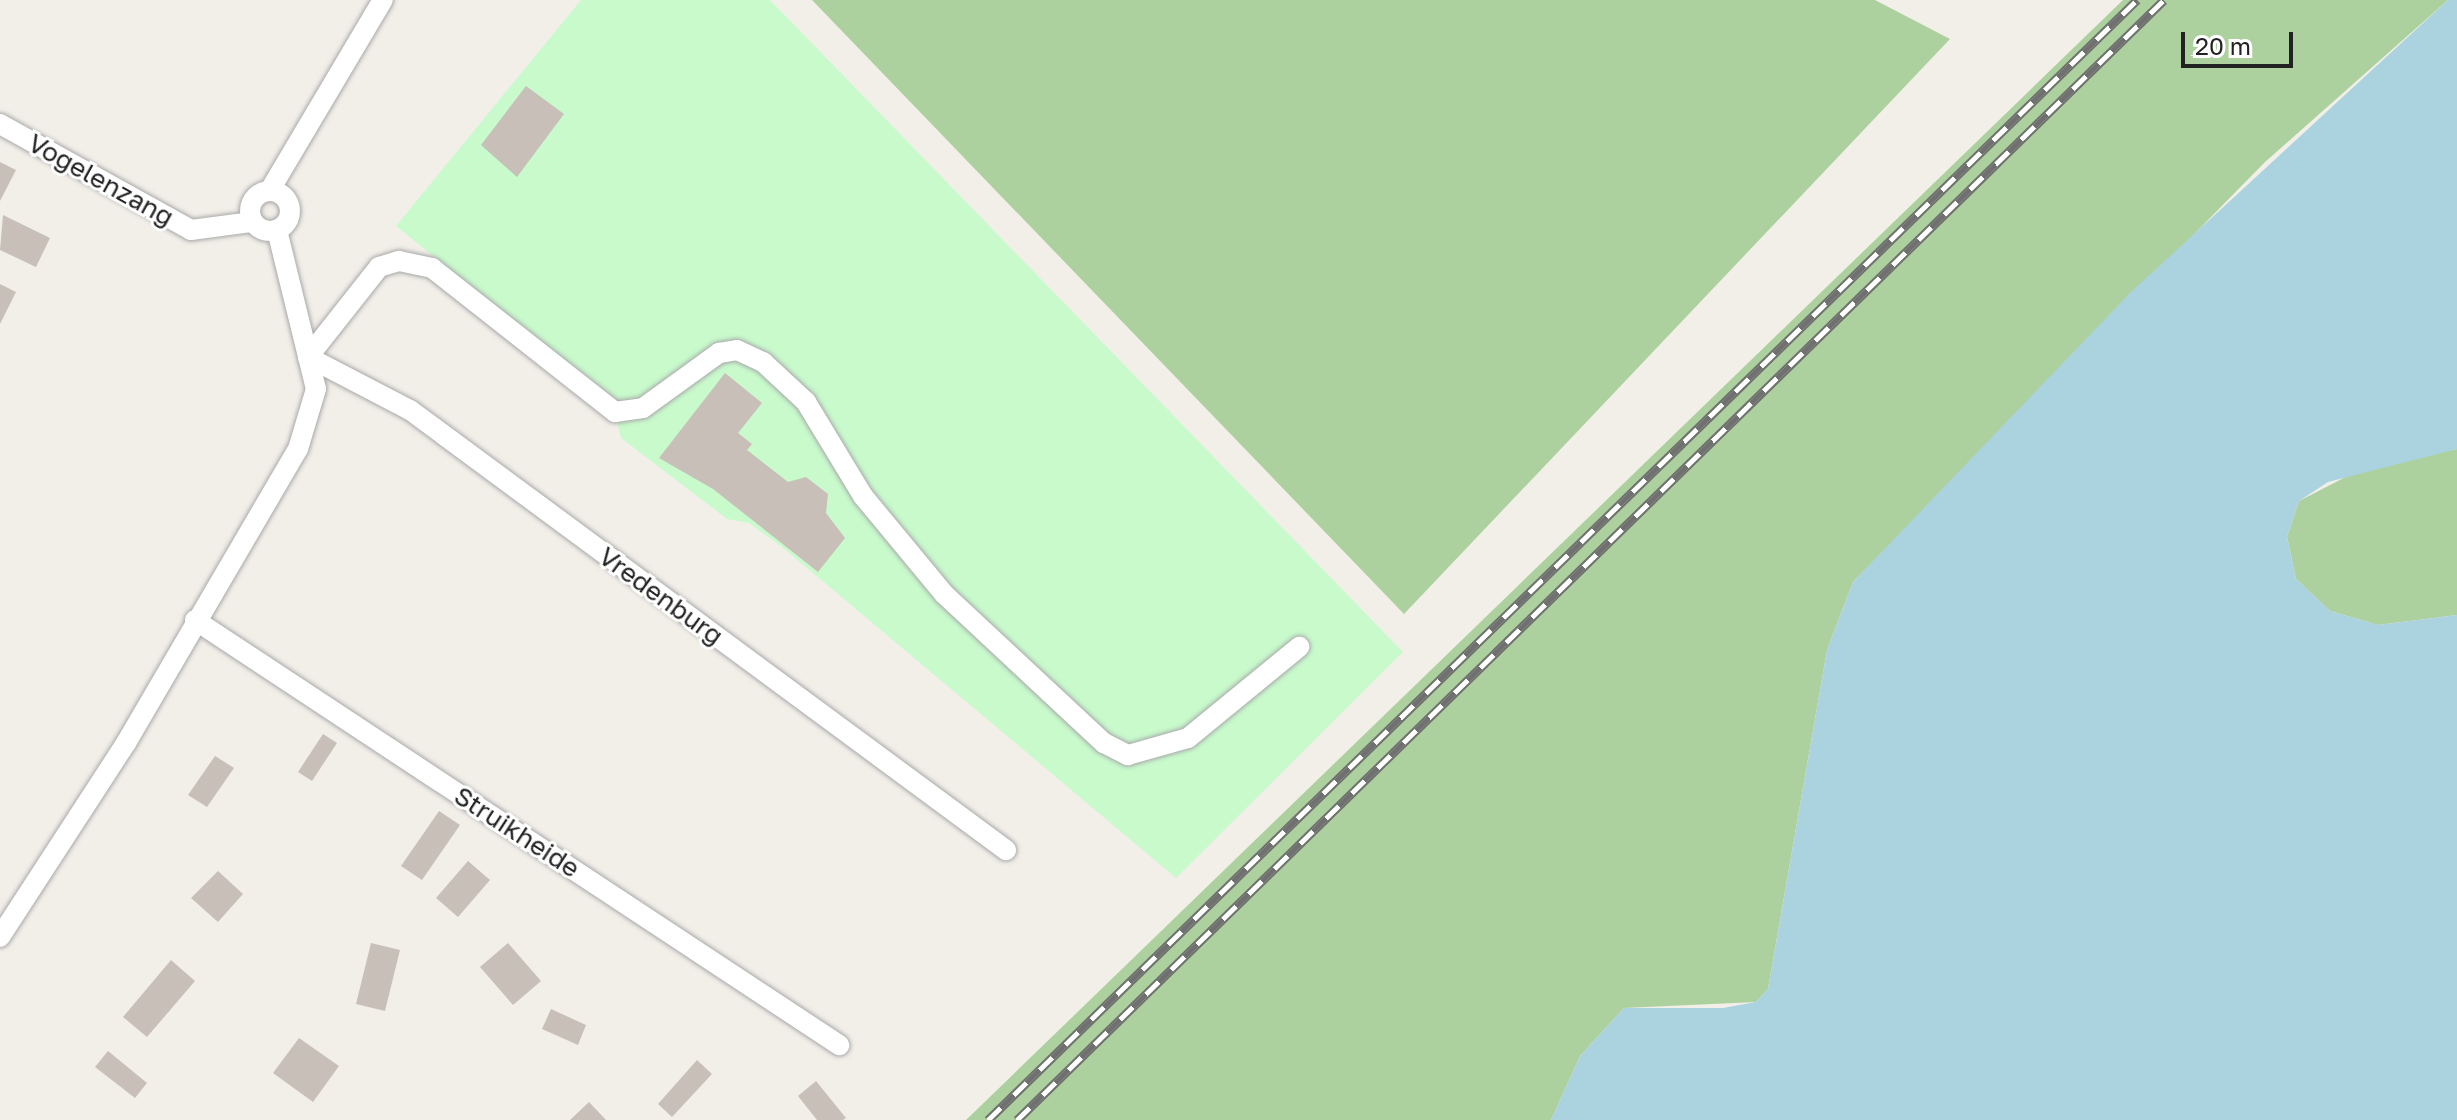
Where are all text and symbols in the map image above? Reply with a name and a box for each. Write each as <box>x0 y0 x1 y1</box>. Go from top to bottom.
scale bar <box>2185 16 2297 66</box>
text: 20 m <box>2195 31 2251 60</box>
street label: Vogelenzang <box>23 127 179 233</box>
street label: Vredenburg <box>593 540 729 652</box>
street label: Struikheide <box>448 780 586 884</box>

